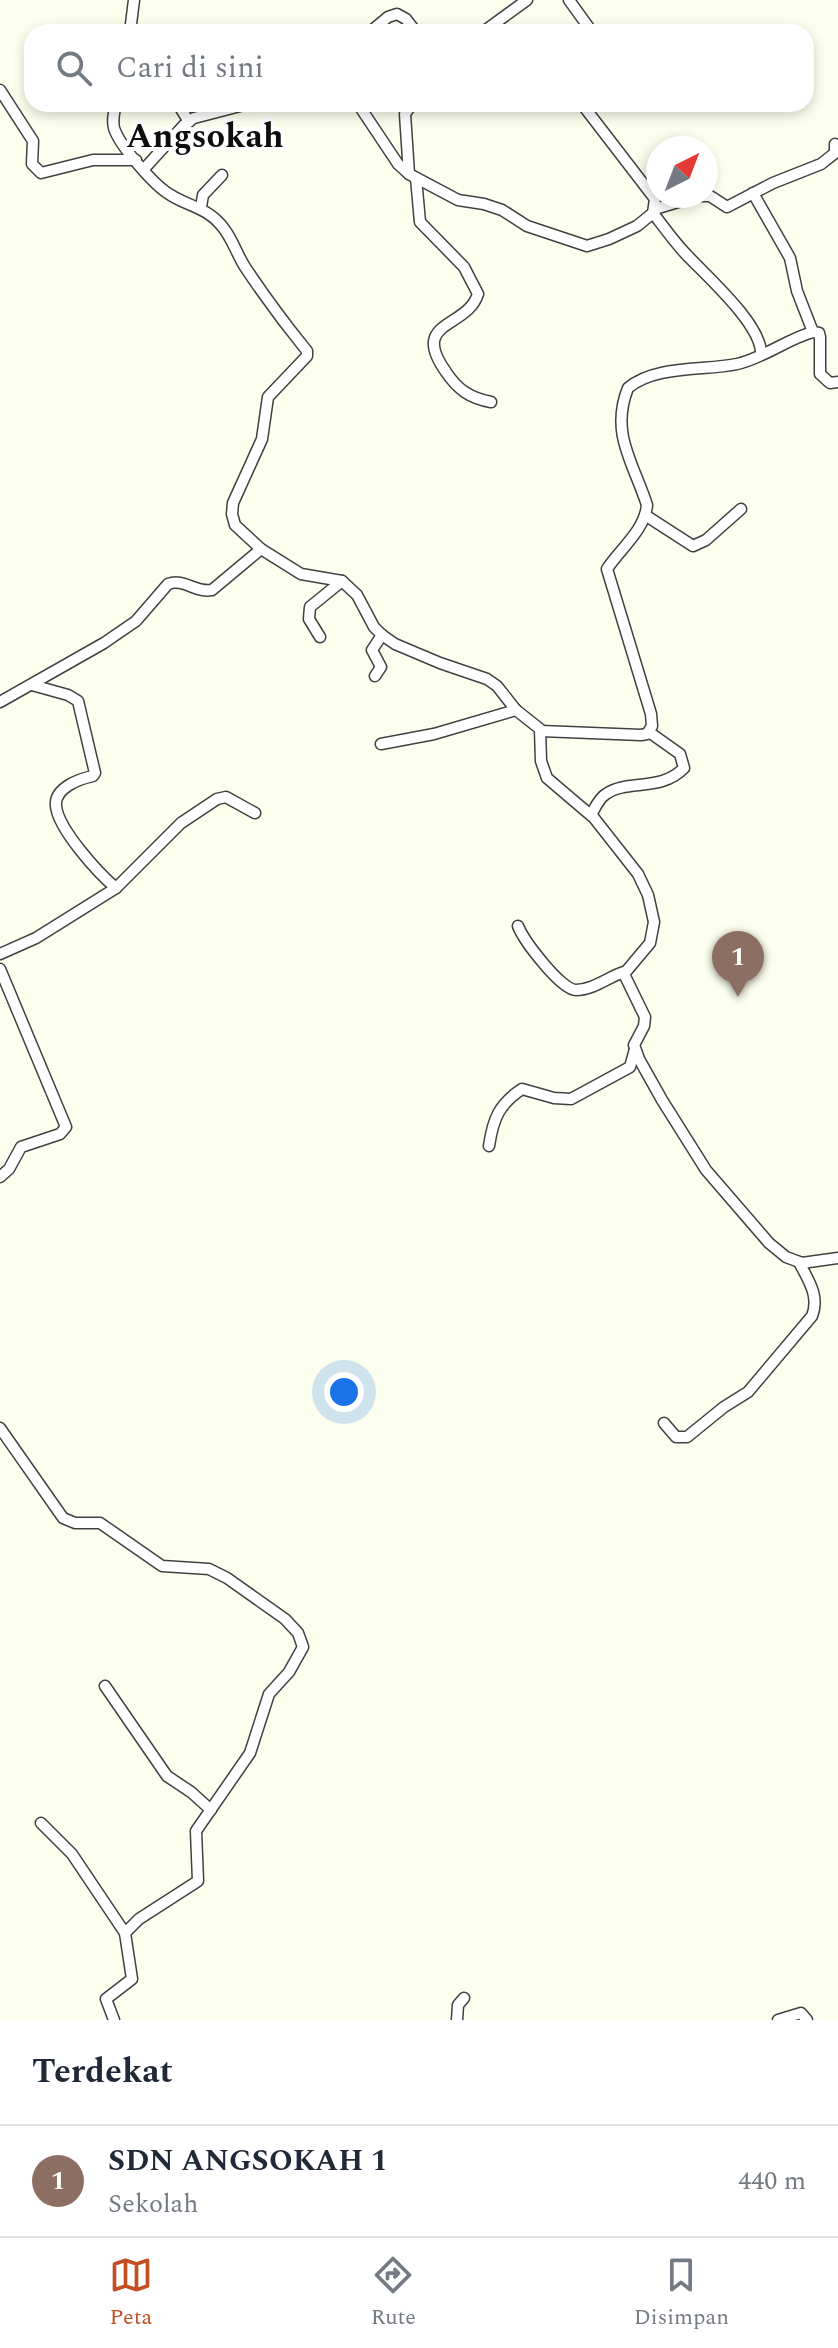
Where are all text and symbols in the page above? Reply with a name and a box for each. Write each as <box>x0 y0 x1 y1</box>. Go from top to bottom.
search box <box>24 24 814 112</box>
text: Cari di sini <box>116 45 264 91</box>
icon: search <box>52 46 96 90</box>
district label: Angsokah <box>126 111 284 163</box>
north arrow <box>646 136 718 208</box>
pin: 1 <box>712 931 764 997</box>
your location <box>324 1372 364 1412</box>
text: Terdekat <box>32 2046 173 2098</box>
text: SDN ANGSOKAH 1 <box>108 2138 388 2184</box>
text: 1 <box>51 2161 65 2201</box>
text: 440 m <box>738 2161 806 2201</box>
text: Sekolah <box>108 2184 198 2224</box>
tab: Peta <box>109 2253 153 2334</box>
tab: Rute <box>371 2253 416 2334</box>
tab: Disimpan <box>634 2253 729 2334</box>

